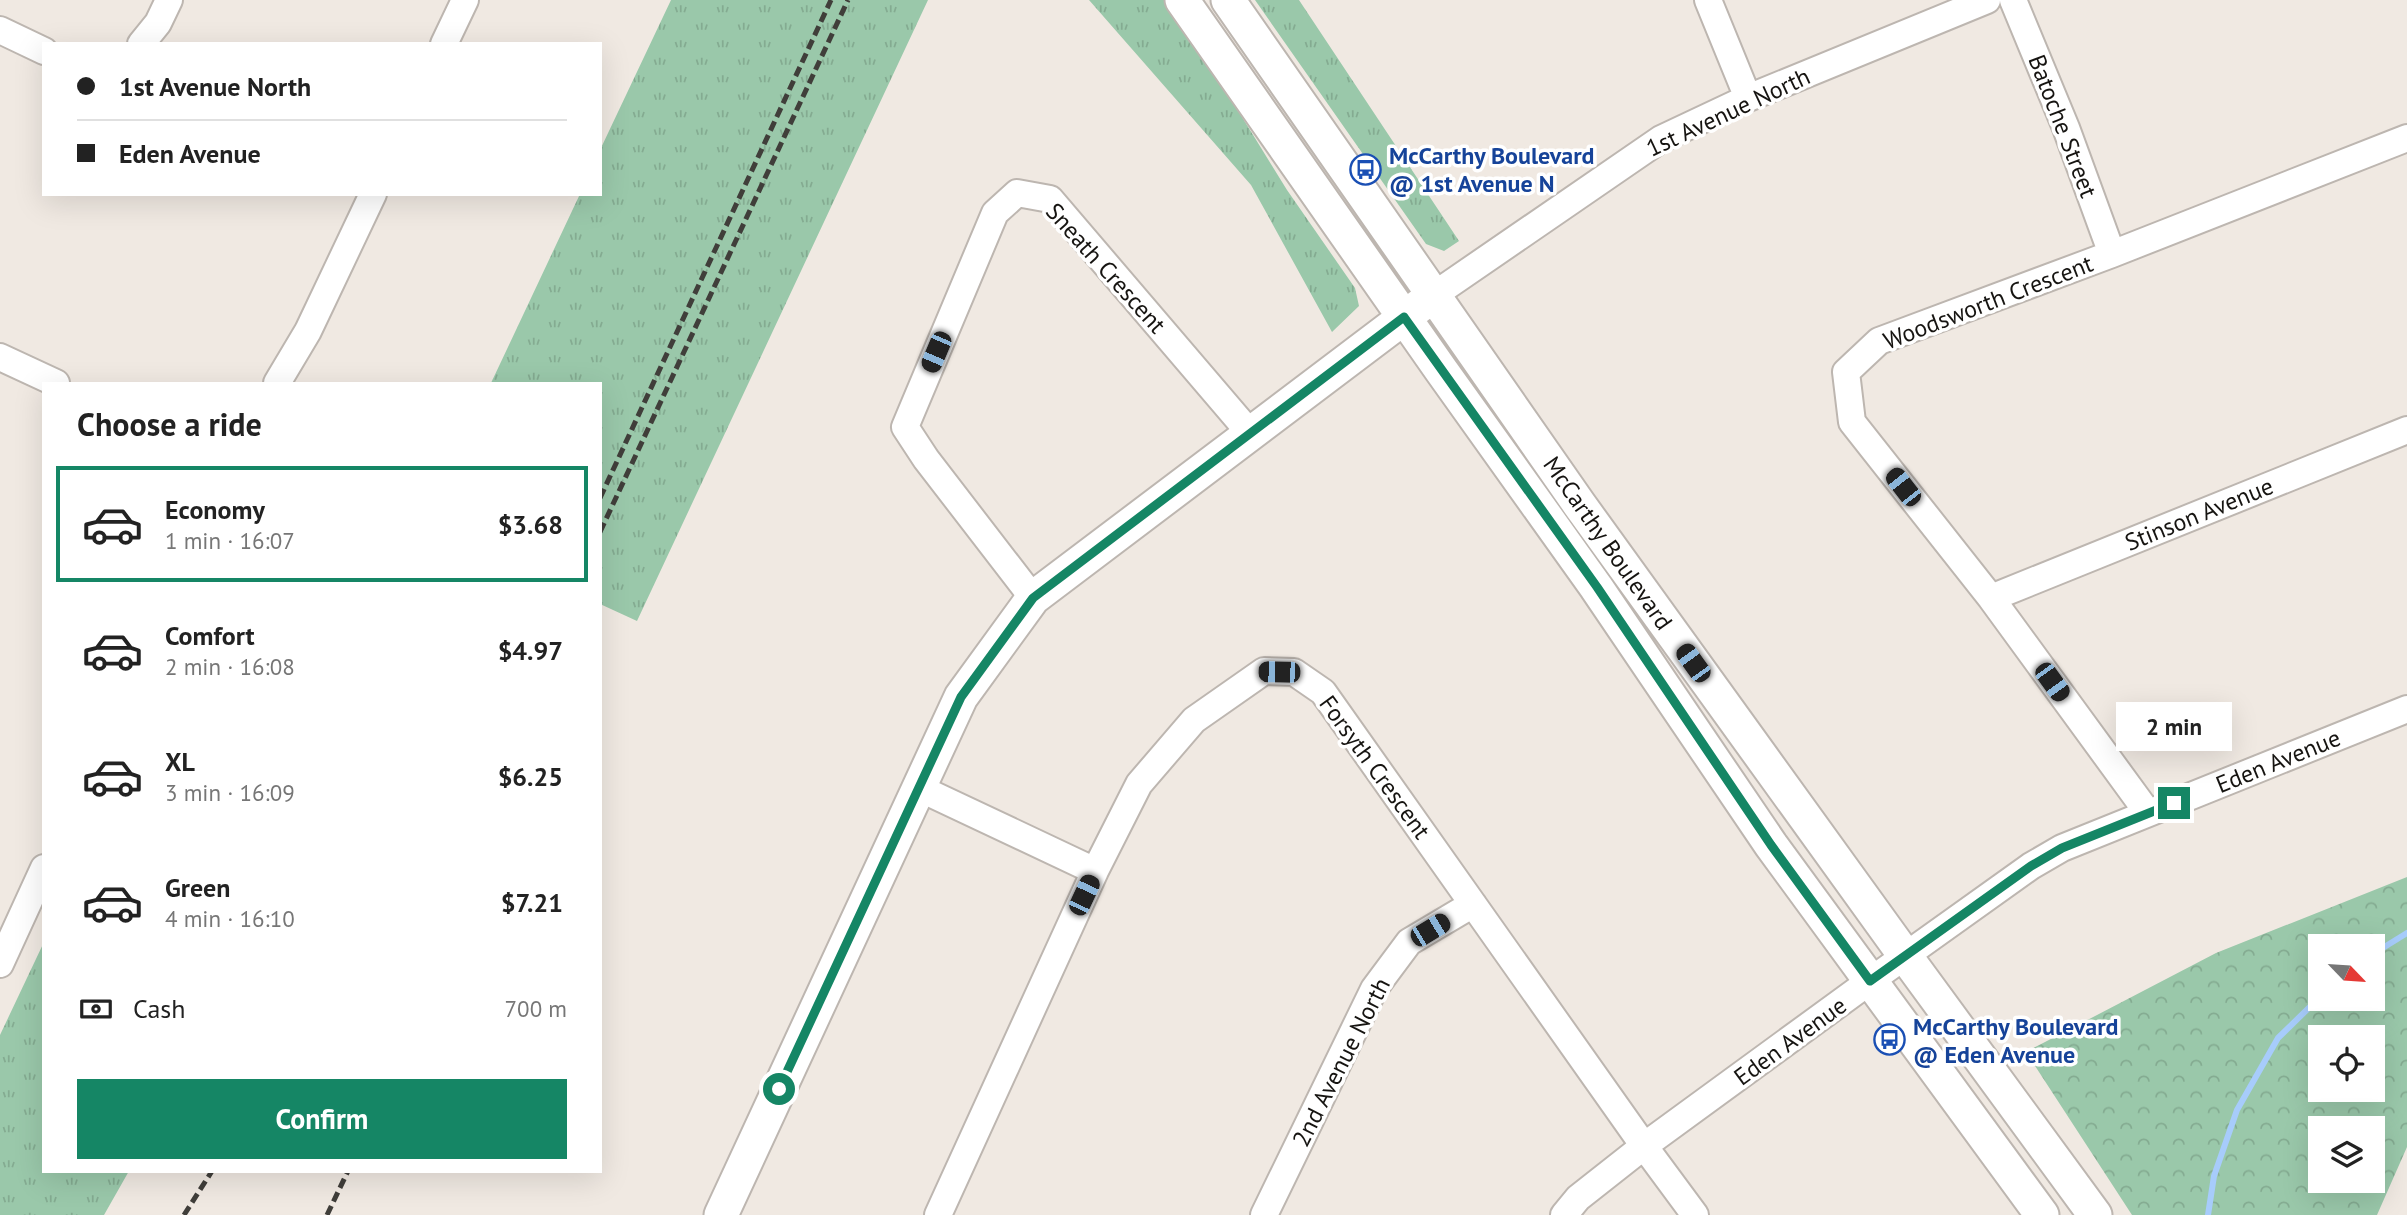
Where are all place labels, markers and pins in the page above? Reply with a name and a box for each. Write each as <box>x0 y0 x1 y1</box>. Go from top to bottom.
place label: McCarthy Boulevard @ 1st Avenue N <box>1389 140 1595 199</box>
bus stop icon: McCarthy Boulevard @ 1st Avenue N <box>1349 152 1383 186</box>
place label: McCarthy Boulevard @ Eden Avenue <box>1913 1011 2119 1070</box>
bus stop icon: McCarthy Boulevard @ Eden Avenue <box>1873 1023 1907 1057</box>

